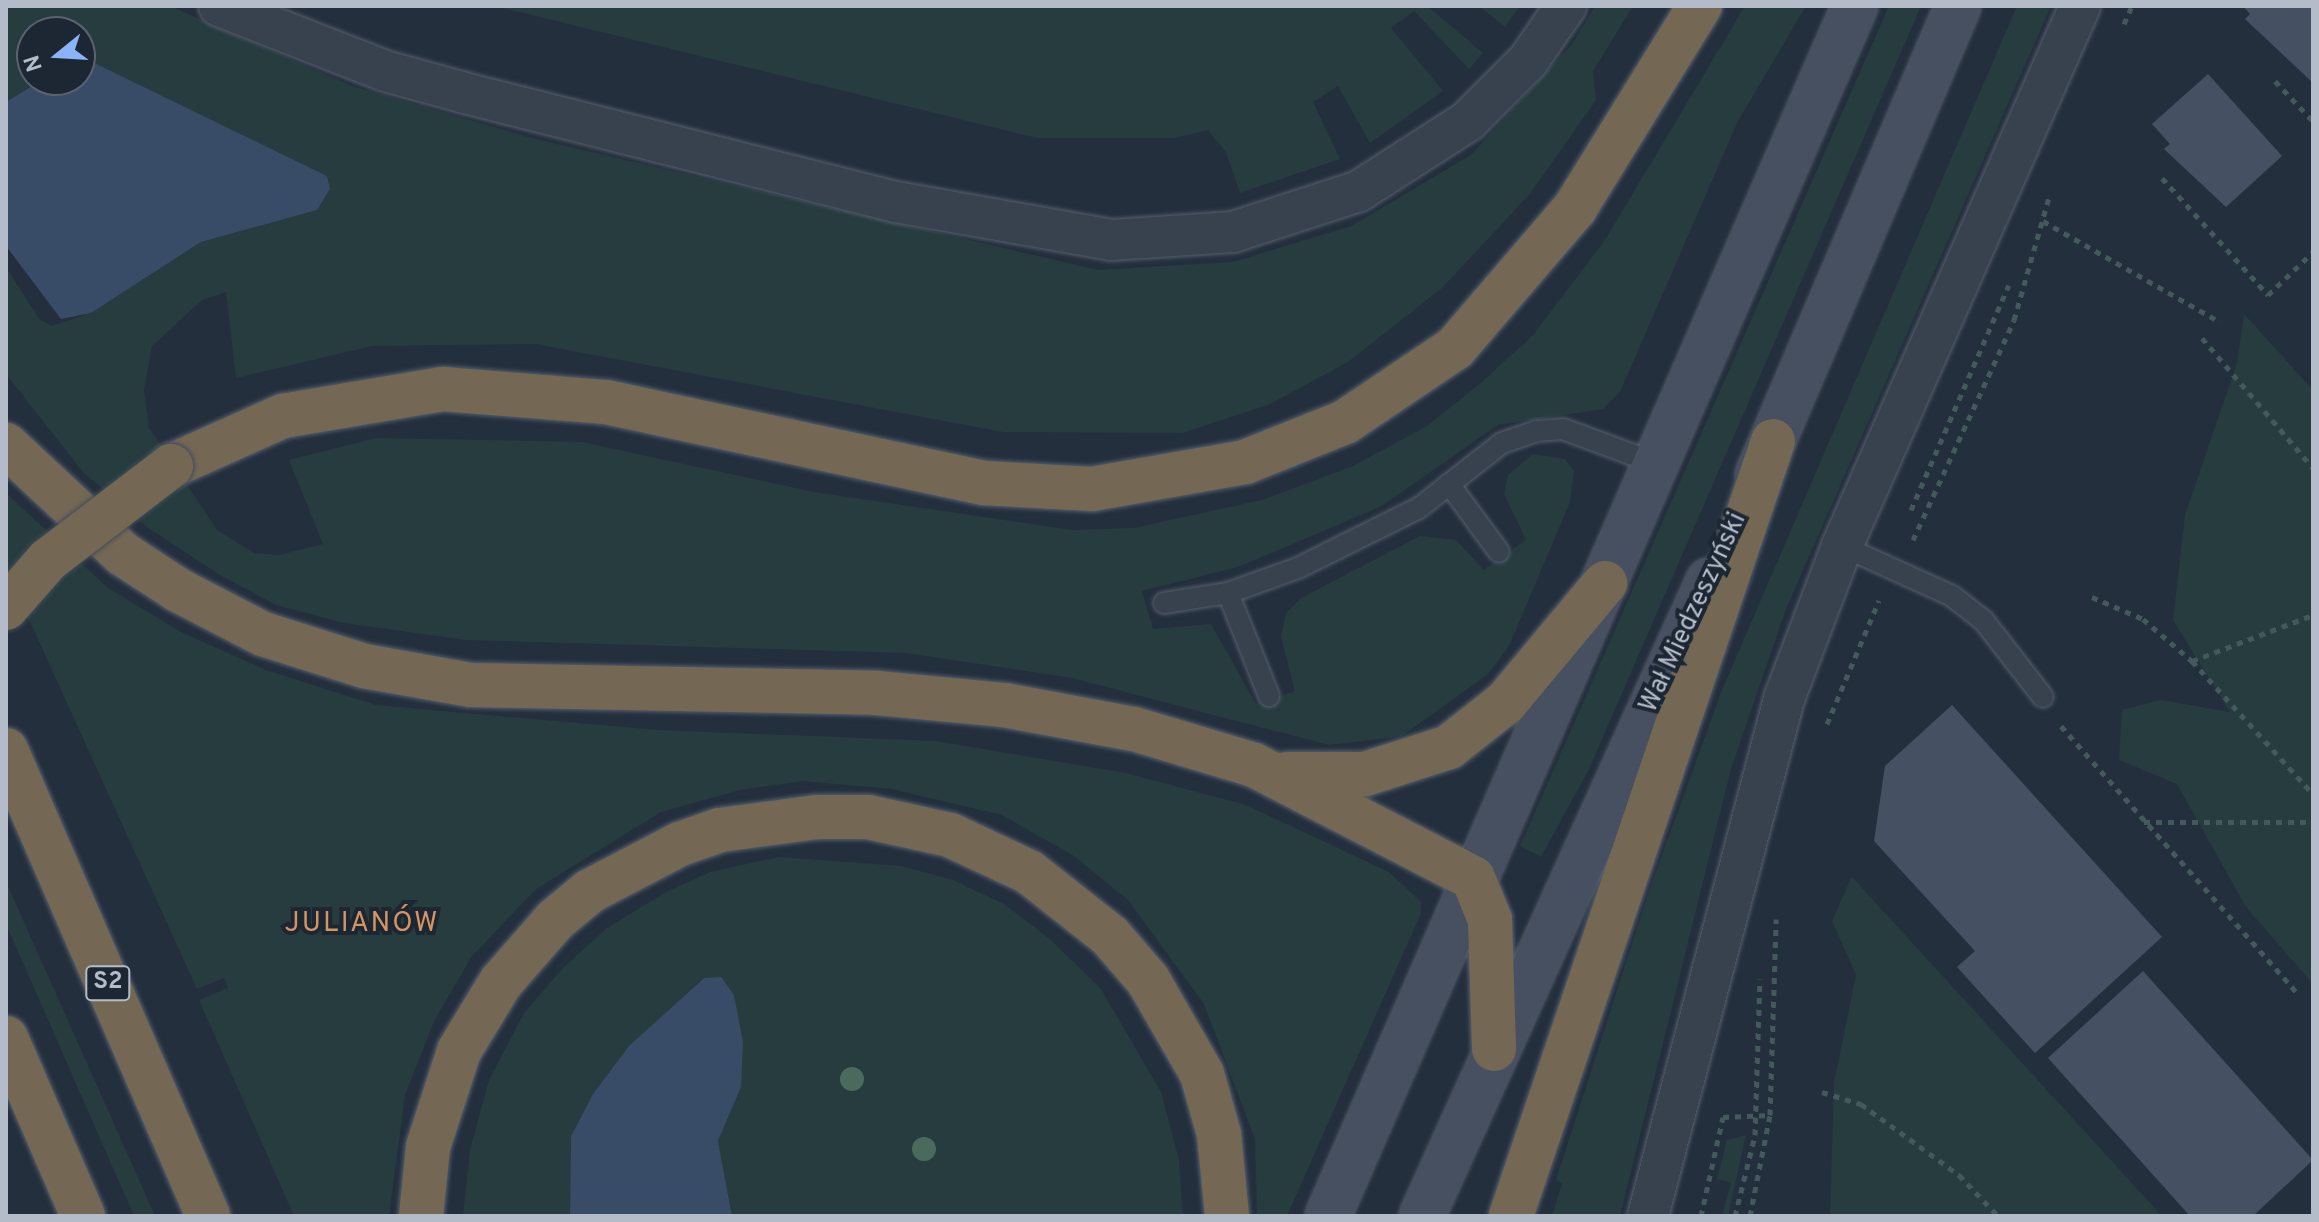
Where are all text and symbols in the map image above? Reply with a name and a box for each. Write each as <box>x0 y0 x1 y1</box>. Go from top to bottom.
north arrow <box>16 16 96 96</box>
text: N <box>19 51 50 75</box>
street label: Wał Miedzeszyński <box>1634 508 1754 718</box>
district label: JULIANÓW <box>285 907 439 941</box>
road number: S2 <box>84 963 132 1003</box>

